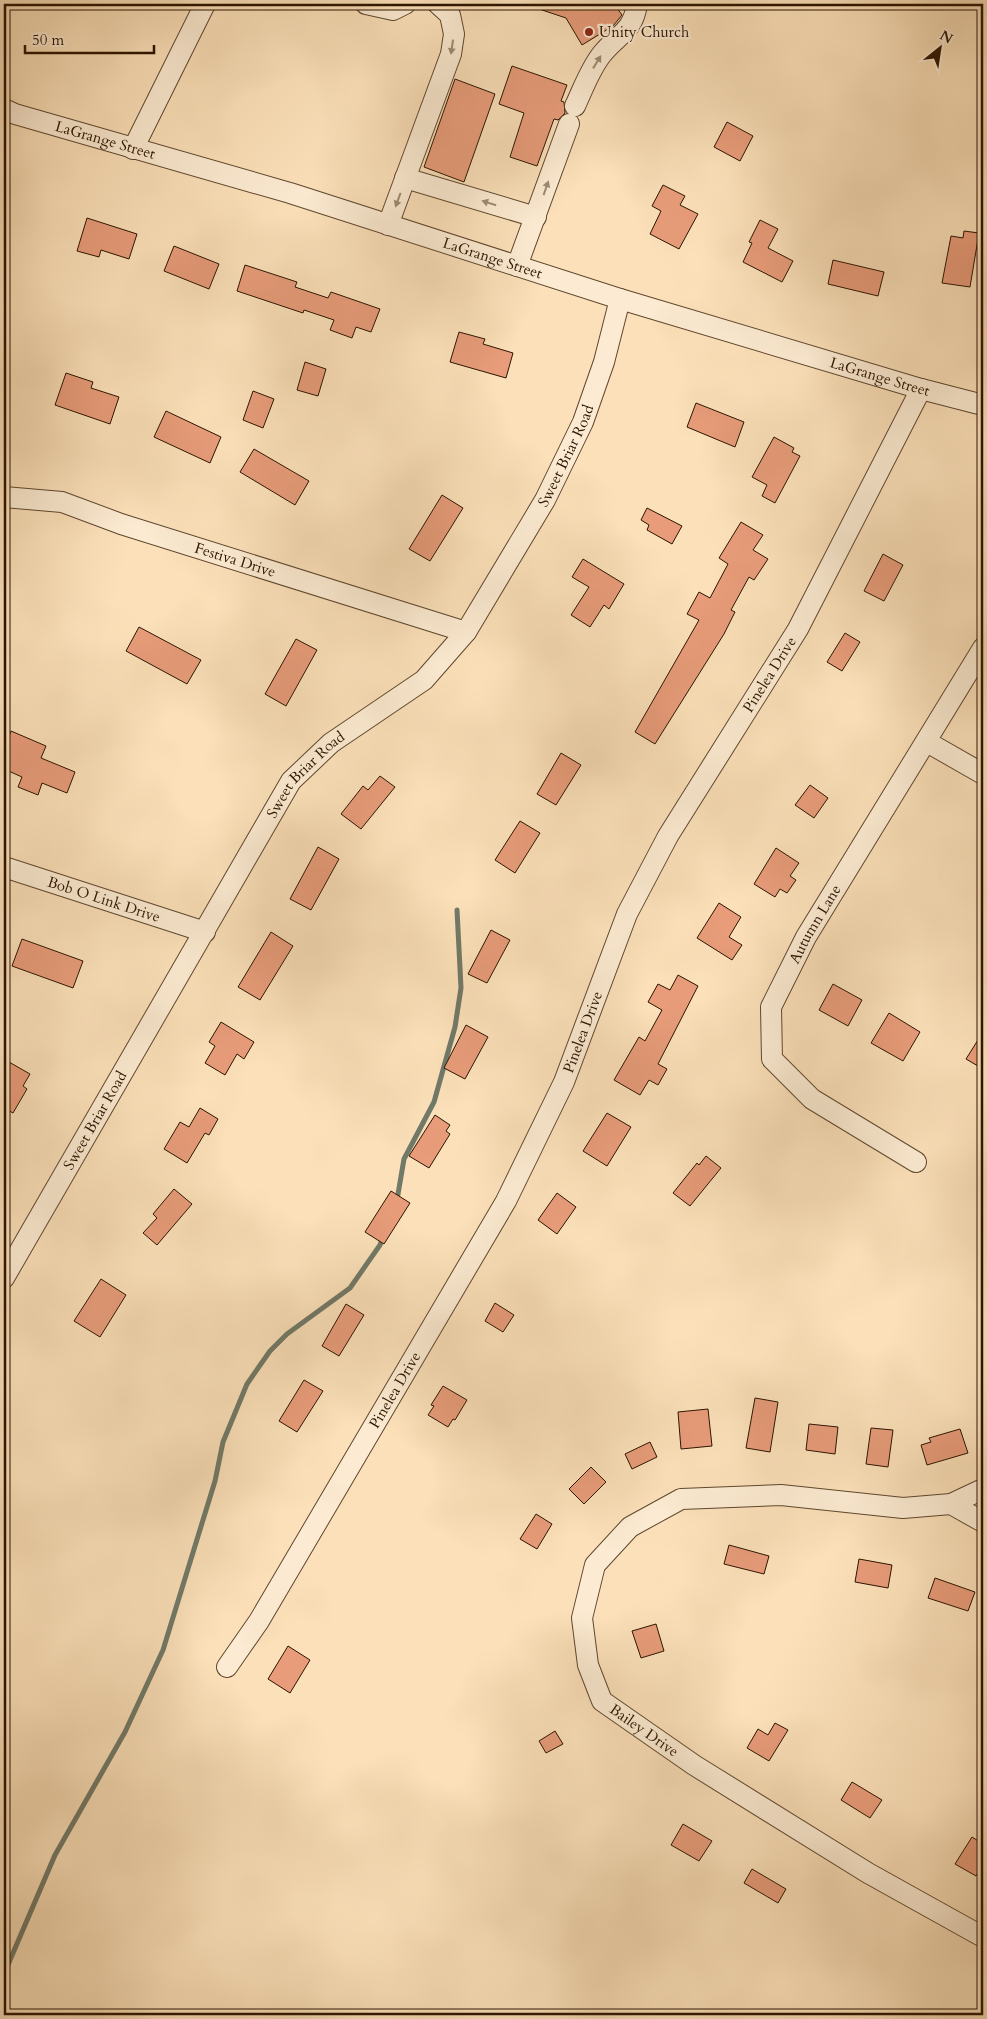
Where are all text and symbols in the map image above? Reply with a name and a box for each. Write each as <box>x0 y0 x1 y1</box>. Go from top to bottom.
scale bar <box>25 22 154 54</box>
place label: Unity Church <box>599 22 690 42</box>
north arrow <box>914 22 964 72</box>
marker: Unity Church <box>583 26 595 38</box>
text: N <box>936 26 956 48</box>
text: 50 m <box>32 30 64 50</box>
one-way arrow <box>448 39 456 55</box>
one-way arrow <box>592 56 601 69</box>
street label: LaGrange Street <box>53 116 158 164</box>
one-way arrow <box>542 180 550 195</box>
one-way arrow <box>394 192 401 207</box>
one-way arrow <box>482 199 497 207</box>
street label: LaGrange Street <box>440 233 545 283</box>
street label: LaGrange Street <box>827 352 932 401</box>
street label: Sweet Briar Road <box>533 402 598 511</box>
street label: Festiva Drive <box>192 538 278 582</box>
street label: Pinelea Drive <box>738 633 801 716</box>
street label: Sweet Briar Road <box>262 727 348 822</box>
street label: Bob O Link Drive <box>45 872 163 927</box>
street label: Autumn Lane <box>784 881 846 967</box>
street label: Pinelea Drive <box>558 988 607 1076</box>
street label: Sweet Briar Road <box>59 1067 131 1173</box>
street label: Pinelea Drive <box>364 1348 425 1432</box>
street label: Bailey Drive <box>606 1699 683 1761</box>

